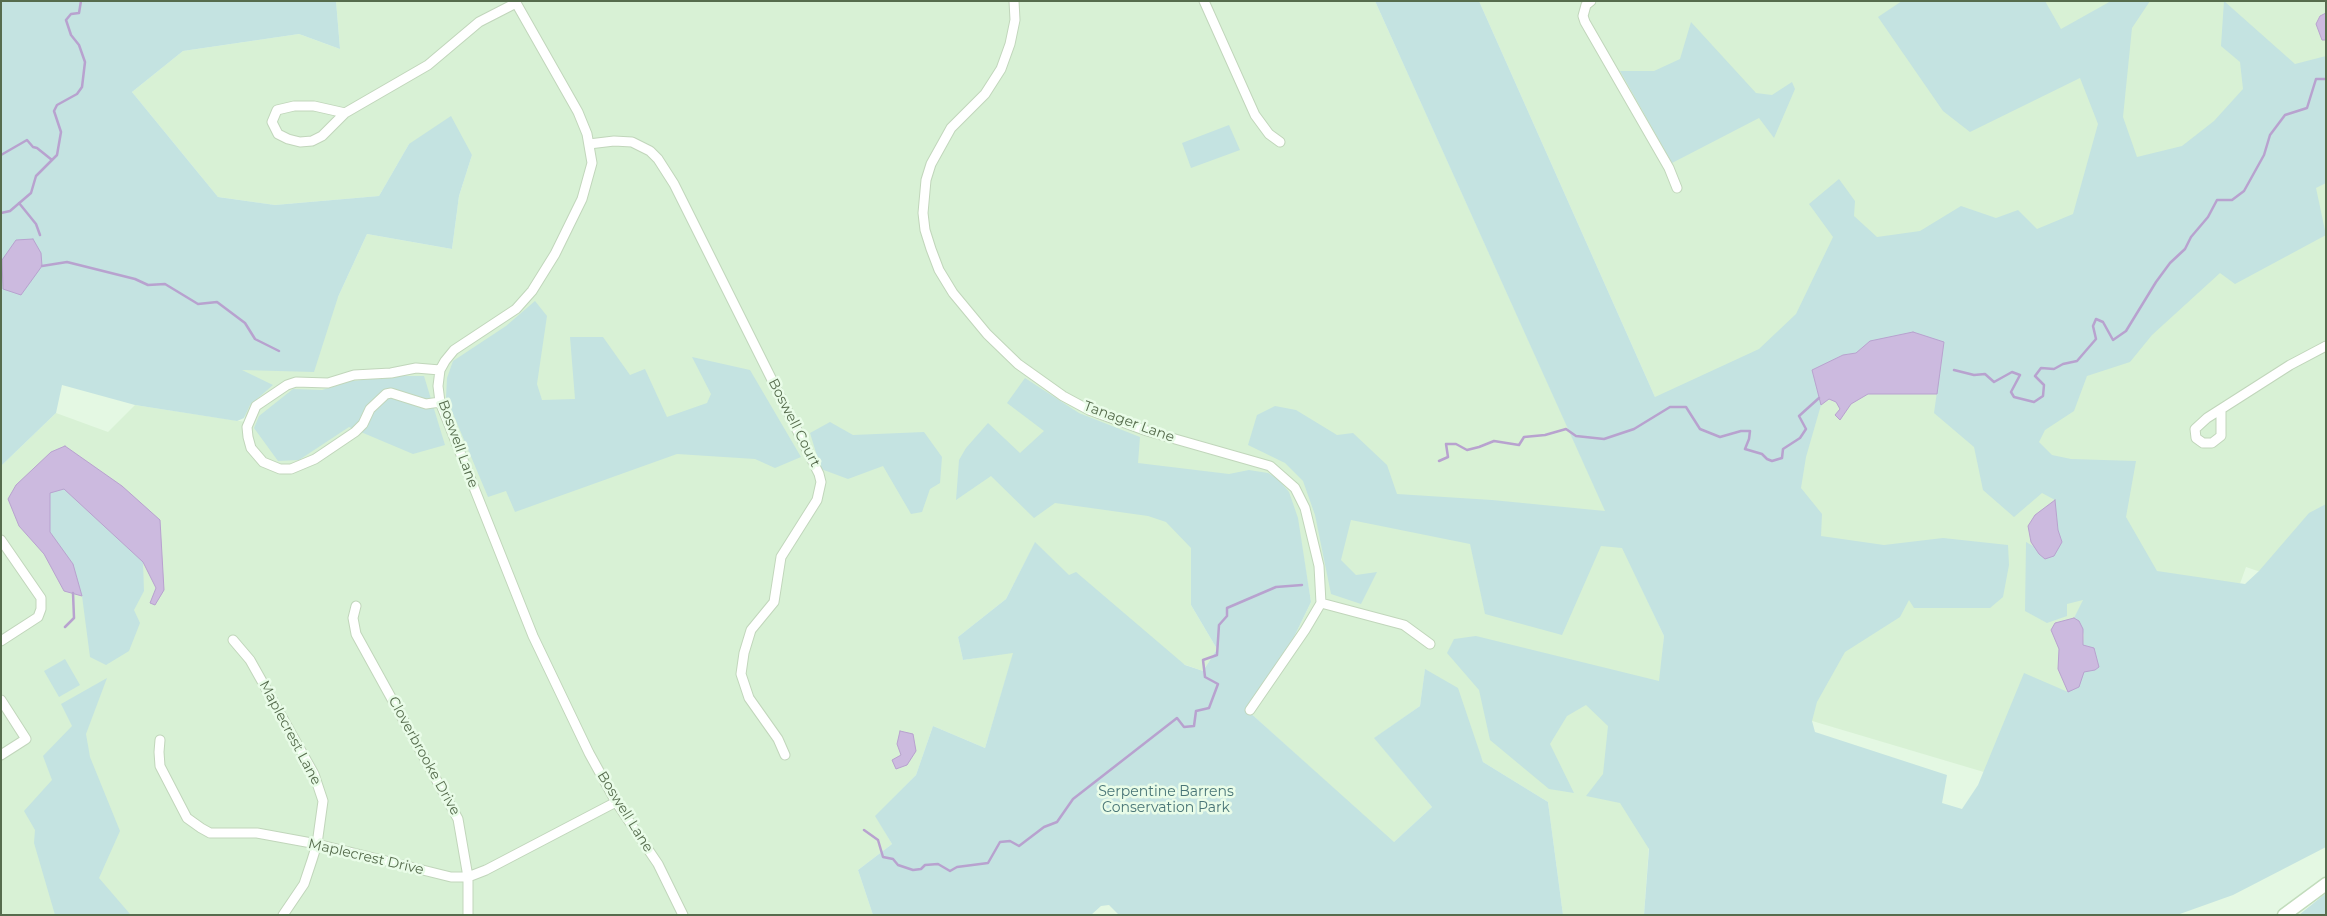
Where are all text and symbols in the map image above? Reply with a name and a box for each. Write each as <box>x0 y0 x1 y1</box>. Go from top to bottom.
street label: Boswell Court <box>764 376 824 470</box>
street label: Boswell Lane <box>434 398 482 490</box>
street label: Tanager Lane <box>1081 398 1177 446</box>
street label: Maplecrest Lane <box>255 678 325 788</box>
street label: Cloverbrooke Drive <box>384 694 464 818</box>
street label: Boswell Lane <box>593 768 657 856</box>
park label: Serpentine Barrens Conservation Park <box>1098 784 1234 816</box>
street label: Maplecrest Drive <box>307 836 425 878</box>

